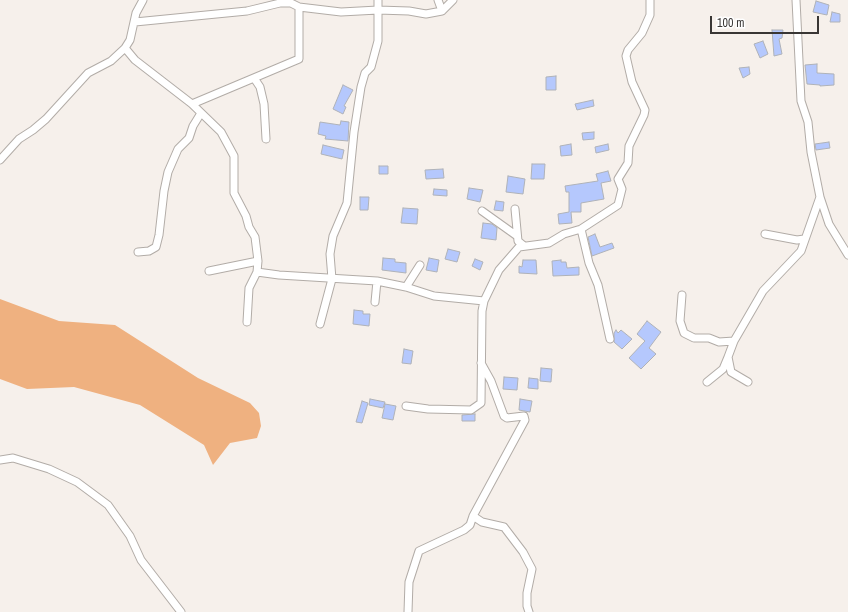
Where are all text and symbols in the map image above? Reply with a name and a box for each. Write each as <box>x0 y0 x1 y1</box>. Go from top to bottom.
scale bar <box>712 8 821 34</box>
text: 100 m <box>717 15 744 31</box>

